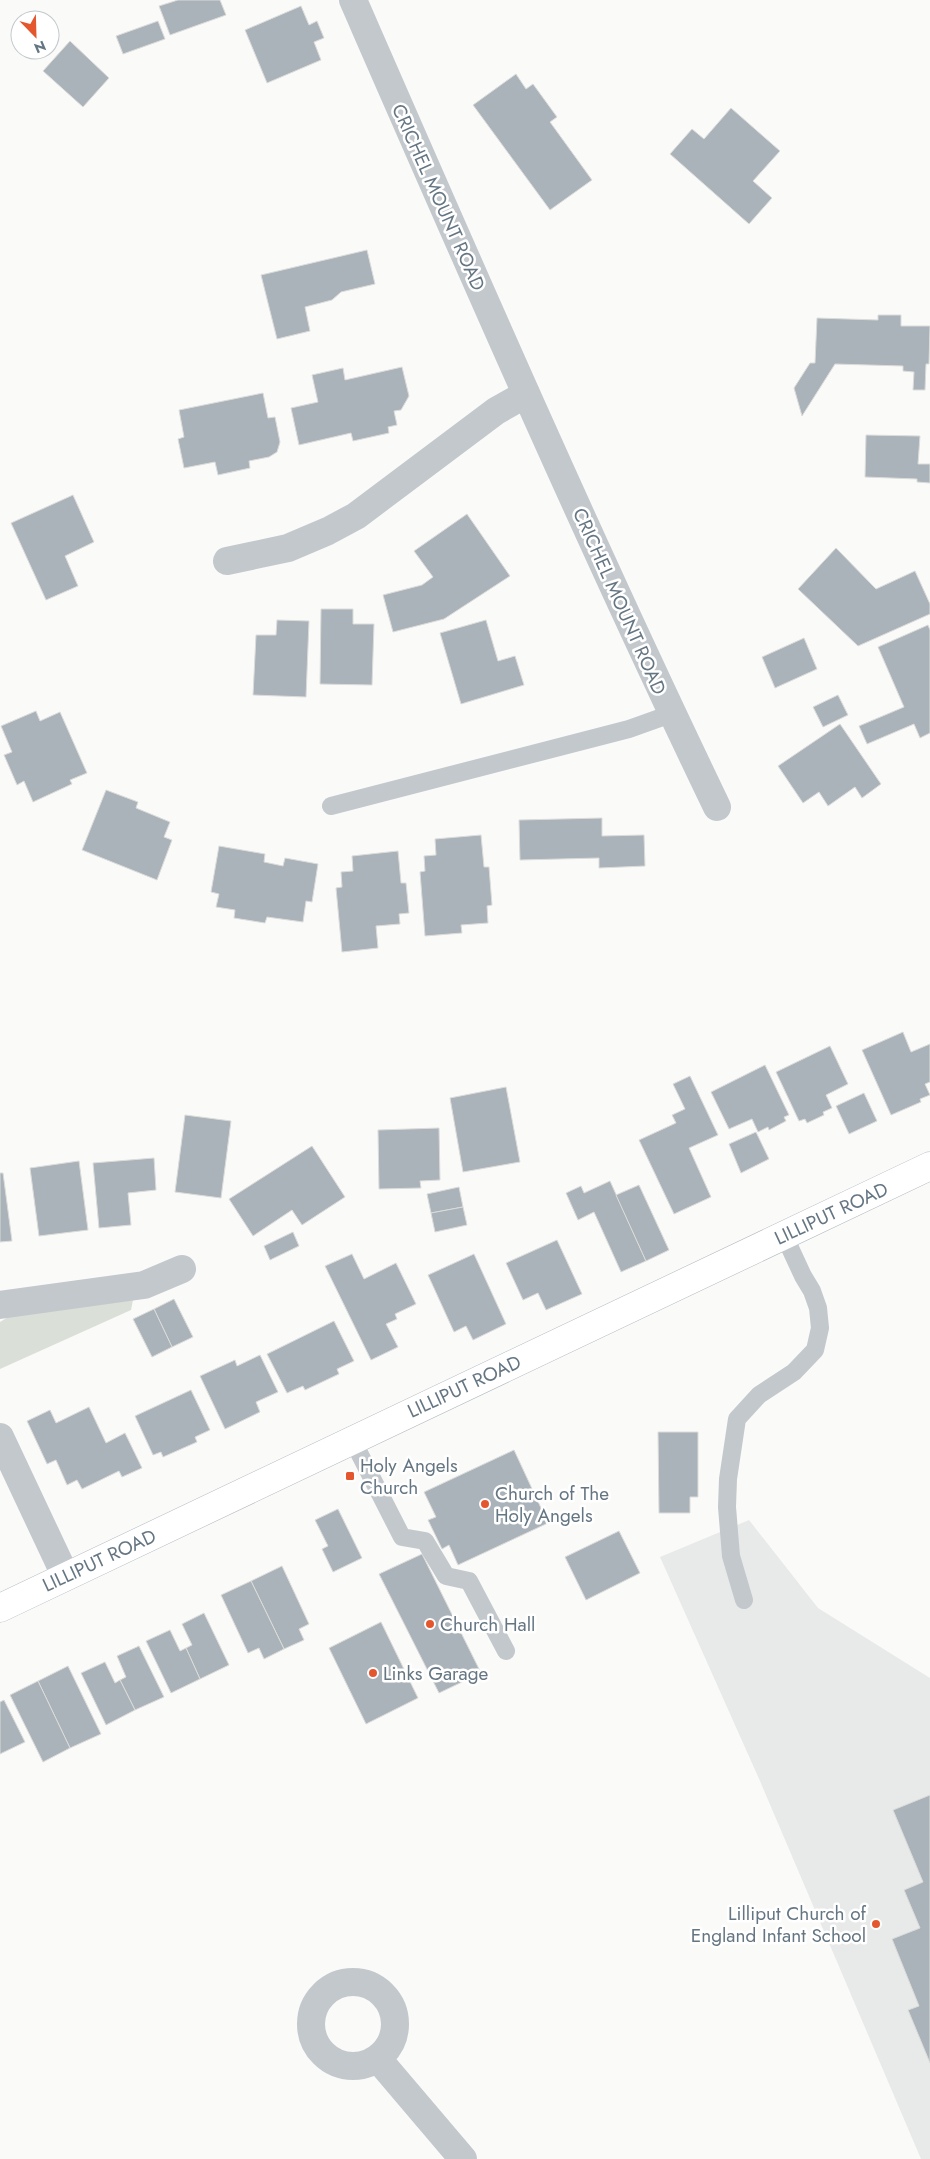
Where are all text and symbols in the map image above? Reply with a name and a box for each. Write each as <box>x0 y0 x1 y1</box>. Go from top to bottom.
north arrow <box>10 10 60 60</box>
text: N <box>31 36 49 58</box>
street label: CRICHEL MOUNT ROAD <box>385 100 492 295</box>
street label: CRICHEL MOUNT ROAD <box>566 504 673 699</box>
street label: LILLIPUT ROAD <box>770 1175 892 1252</box>
street label: LILLIPUT ROAD <box>403 1348 525 1425</box>
place label: Holy Angels Church <box>360 1452 458 1501</box>
marker: Holy Angels Church <box>344 1470 356 1482</box>
place label: Church of The Holy Angels <box>495 1480 609 1529</box>
marker: Church of The Holy Angels <box>479 1498 491 1510</box>
street label: LILLIPUT ROAD <box>38 1522 160 1599</box>
place label: Church Hall <box>440 1611 535 1638</box>
marker: Church Hall <box>424 1618 436 1630</box>
place label: Links Garage <box>383 1660 489 1687</box>
marker: Links Garage <box>367 1667 379 1679</box>
place label: Lilliput Church of England Infant School <box>691 1900 867 1949</box>
marker: Lilliput Church of England Infant School <box>870 1918 882 1930</box>

